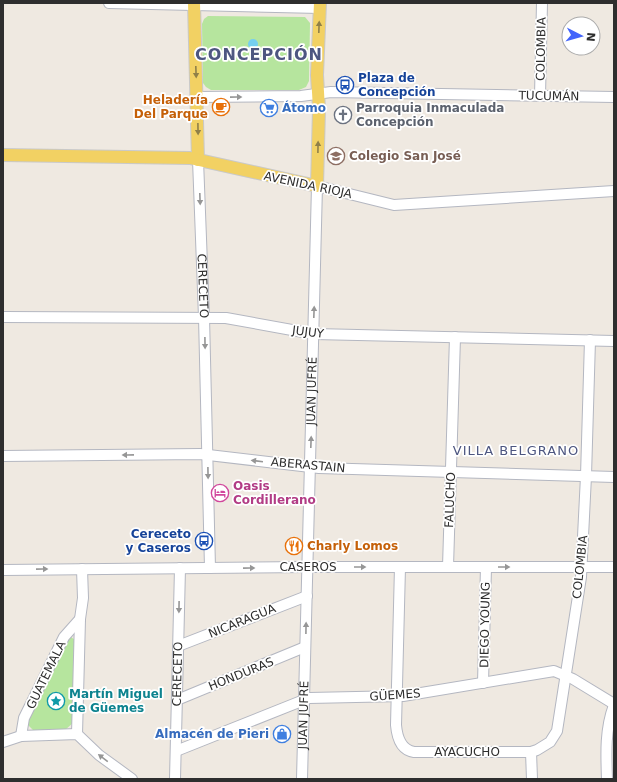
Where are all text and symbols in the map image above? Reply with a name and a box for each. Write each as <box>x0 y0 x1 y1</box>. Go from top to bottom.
street label: COLOMBIA <box>533 16 549 81</box>
north arrow <box>561 16 601 56</box>
one-way arrow <box>315 21 322 33</box>
text: N <box>584 32 597 42</box>
district label: CONCEPCIÓN <box>195 45 323 64</box>
one-way arrow <box>193 66 200 78</box>
place label: Plaza de Concepción <box>358 71 435 99</box>
bus stop icon: Plaza de Concepción <box>335 75 355 95</box>
street label: TUCUMÁN <box>517 87 580 104</box>
place label: Heladería Del Parque <box>134 93 208 121</box>
one-way arrow <box>230 94 243 100</box>
cafe icon: Heladería Del Parque <box>211 97 231 117</box>
supermarket icon: Átomo <box>259 98 279 118</box>
place label: Átomo <box>282 100 326 115</box>
place label: Parroquia Inmaculada Concepción <box>356 101 504 129</box>
church icon: Parroquia Inmaculada Concepción <box>333 105 353 125</box>
one-way arrow <box>194 123 201 135</box>
one-way arrow <box>315 141 322 153</box>
school or university icon: Colegio San José <box>326 146 346 166</box>
place label: Colegio San José <box>349 149 461 163</box>
street label: AVENIDA RIOJA <box>263 169 354 201</box>
one-way arrow <box>196 193 203 205</box>
street label: CERECETO <box>195 253 211 319</box>
one-way arrow <box>311 305 317 318</box>
street label: JUJUY <box>290 323 325 341</box>
one-way arrow <box>202 337 208 350</box>
street label: JUAN JUFRÉ <box>304 357 320 427</box>
one-way arrow <box>308 435 314 448</box>
district label: VILLA BELGRANO <box>453 443 579 458</box>
one-way arrow <box>122 451 134 458</box>
street label: ABERASTAIN <box>270 455 346 475</box>
one-way arrow <box>251 458 264 464</box>
one-way arrow <box>204 467 211 479</box>
street label: FALUCHO <box>442 472 458 528</box>
place label: Oasis Cordillerano <box>233 479 316 507</box>
hotel icon: Oasis Cordillerano <box>210 483 230 503</box>
place label: Cereceto y Caseros <box>126 527 191 555</box>
bus stop icon: Cereceto y Caseros <box>194 531 214 551</box>
street label: COLOMBIA <box>570 534 590 599</box>
restaurant icon: Charly Lomos <box>284 536 304 556</box>
place label: Charly Lomos <box>307 539 398 553</box>
street label: CASEROS <box>279 560 337 574</box>
one-way arrow <box>354 564 367 570</box>
one-way arrow <box>498 564 511 570</box>
one-way arrow <box>243 565 256 571</box>
one-way arrow <box>36 566 49 572</box>
street label: DIEGO YOUNG <box>477 582 493 668</box>
one-way arrow <box>176 601 182 614</box>
street label: NICARAGUA <box>206 601 278 641</box>
one-way arrow <box>303 621 309 634</box>
street label: GUATEMALA <box>23 638 69 711</box>
street label: CERECETO <box>170 642 185 707</box>
street label: HONDURAS <box>206 655 276 693</box>
street label: JUAN JUFRÉ <box>296 681 311 750</box>
street label: GÜEMES <box>369 684 421 704</box>
place label: Martín Miguel de Güemes <box>69 687 163 715</box>
place icon: Martín Miguel de Güemes <box>46 691 66 711</box>
shop icon: Almacén de Pieri <box>272 724 292 744</box>
place label: Almacén de Pieri <box>155 727 269 741</box>
street label: AYACUCHO <box>434 745 500 759</box>
one-way arrow <box>98 754 109 762</box>

